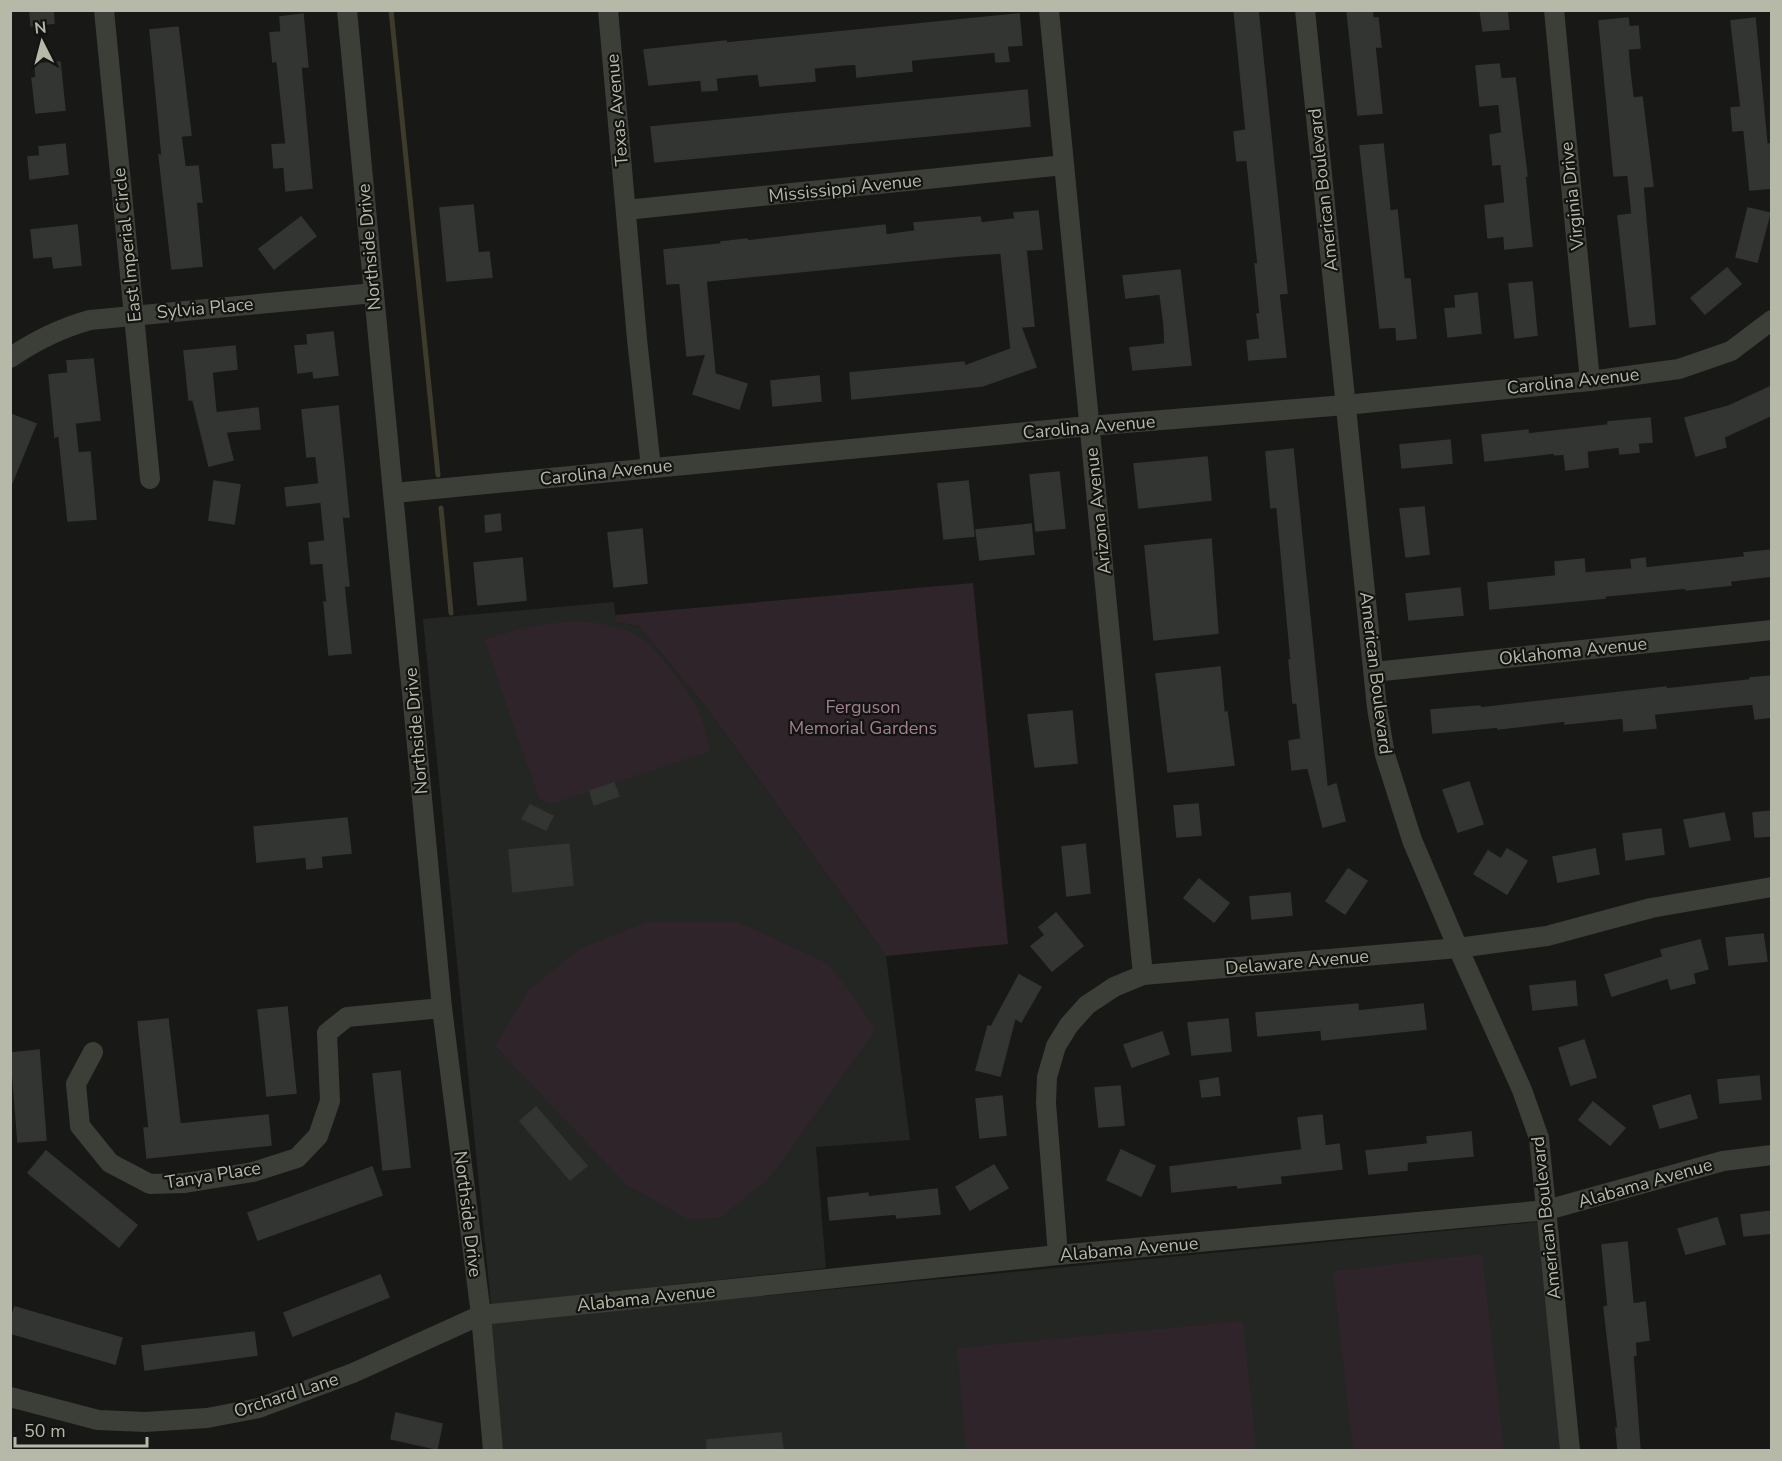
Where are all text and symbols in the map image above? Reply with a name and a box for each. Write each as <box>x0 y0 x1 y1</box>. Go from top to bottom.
north arrow <box>12 12 72 72</box>
text: N <box>33 17 48 40</box>
street label: Texas Avenue <box>600 53 634 167</box>
street label: American Boulevard <box>1303 107 1343 273</box>
street label: Virginia Drive <box>1554 141 1590 252</box>
street label: East Imperial Circle <box>107 166 147 324</box>
street label: Mississippi Avenue <box>767 168 923 208</box>
street label: Northside Drive <box>352 183 386 311</box>
street label: Sylvia Place <box>156 292 254 324</box>
street label: Carolina Avenue <box>1506 362 1640 400</box>
street label: Carolina Avenue <box>1022 409 1156 445</box>
street label: Arizona Avenue <box>1079 446 1117 576</box>
street label: Carolina Avenue <box>539 453 673 491</box>
street label: American Boulevard <box>1354 590 1398 756</box>
street label: Oklahoma Avenue <box>1498 631 1648 671</box>
street label: Northside Drive <box>399 667 433 795</box>
park label: Ferguson Memorial Gardens <box>789 695 937 740</box>
street label: Delaware Avenue <box>1224 944 1370 980</box>
street label: American Boulevard <box>1526 1135 1566 1301</box>
street label: Northside Drive <box>448 1150 488 1278</box>
street label: Alabama Avenue <box>1575 1152 1715 1214</box>
street label: Tanya Place <box>164 1156 262 1194</box>
street label: Alabama Avenue <box>1059 1231 1199 1267</box>
street label: Alabama Avenue <box>576 1279 716 1317</box>
street label: Orchard Lane <box>231 1367 341 1423</box>
scale bar <box>15 1410 147 1448</box>
text: 50 m <box>24 1419 66 1443</box>

